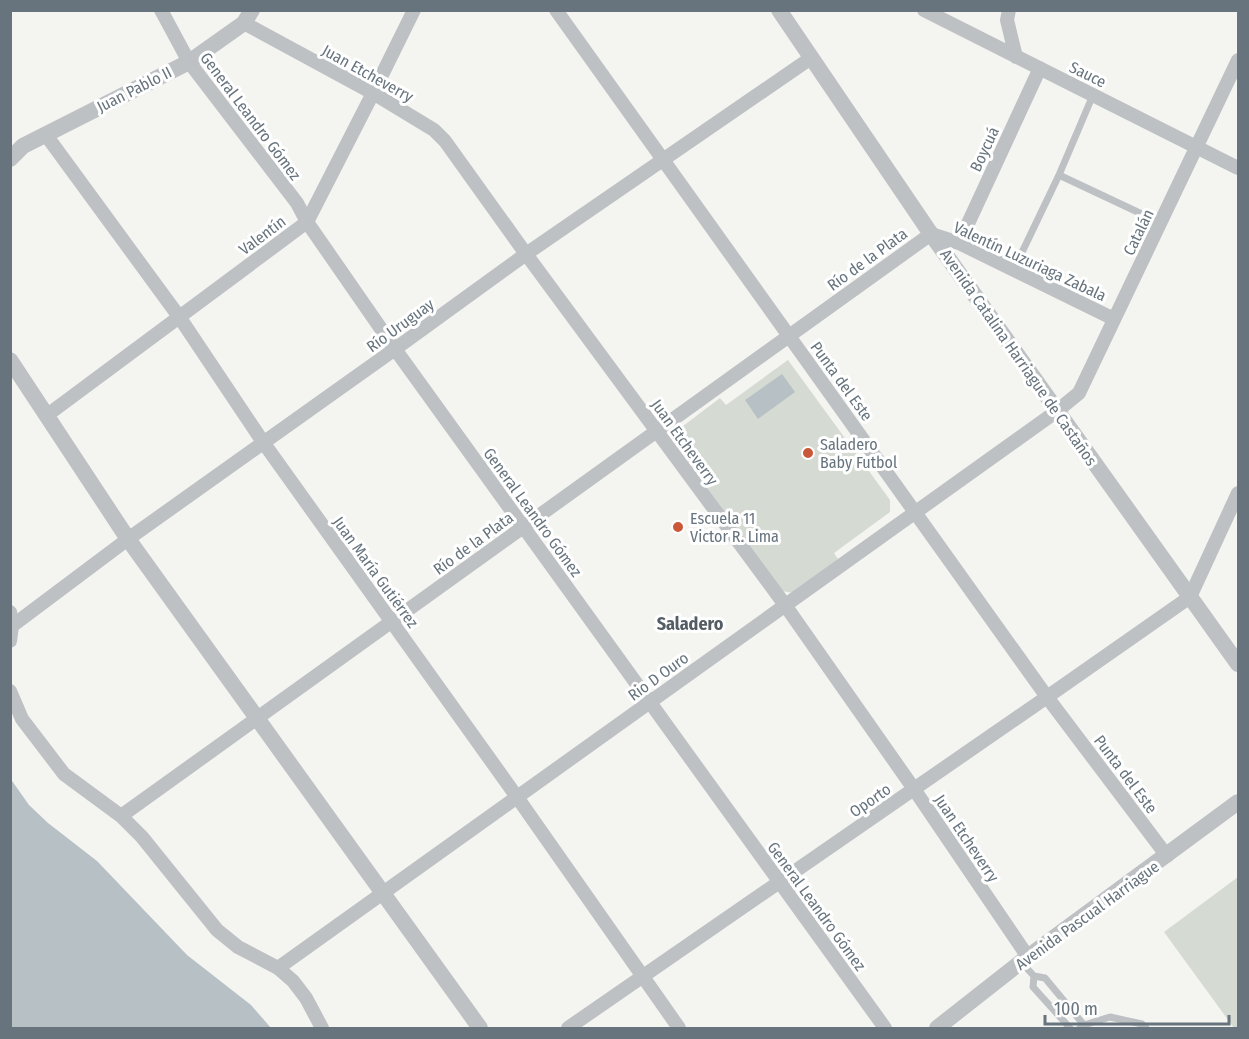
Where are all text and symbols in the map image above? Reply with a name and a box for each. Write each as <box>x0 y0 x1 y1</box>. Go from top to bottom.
street label: Juan Etcheverry <box>319 41 417 107</box>
street label: General Leandro Gómez <box>196 49 305 184</box>
street label: Sauce <box>1066 57 1109 91</box>
street label: Juan Pablo II <box>94 63 175 116</box>
street label: Boycuá <box>966 124 1003 175</box>
street label: Catalán <box>1119 206 1158 258</box>
street label: Valentín <box>235 212 289 259</box>
street label: Valentín Luzuriaga Zabala <box>950 218 1109 305</box>
street label: Río de la Plata <box>824 224 911 295</box>
street label: Avenida Catalina Harriague de Castaños <box>936 245 1101 469</box>
street label: Río Uruguay <box>363 294 438 356</box>
street label: Punta del Este <box>807 338 877 425</box>
street label: Juan Etcheverry <box>647 396 723 490</box>
place label: Saladero Baby Futbol <box>820 435 897 472</box>
street label: General Leandro Gómez <box>479 444 586 581</box>
marker: Saladero Baby Futbol <box>801 446 815 460</box>
street label: Río de la Plata <box>430 508 517 579</box>
place label: Escuela 11 Victor R. Lima <box>690 509 779 546</box>
street label: Juan María Gutiérrez <box>329 513 422 632</box>
marker: Escuela 11 Victor R. Lima <box>671 520 685 534</box>
district label: Saladero <box>657 613 724 635</box>
street label: Rio D Ouro <box>624 648 692 705</box>
street label: Punta del Este <box>1090 731 1161 817</box>
street label: Oporto <box>846 779 895 821</box>
street label: Juan Etcheverry <box>930 791 1003 886</box>
street label: General Leandro Gómez <box>763 838 870 975</box>
street label: Avenida Pascual Harriague <box>1012 857 1163 974</box>
scale bar <box>1045 988 1230 1026</box>
text: 100 m <box>1054 998 1098 1020</box>

